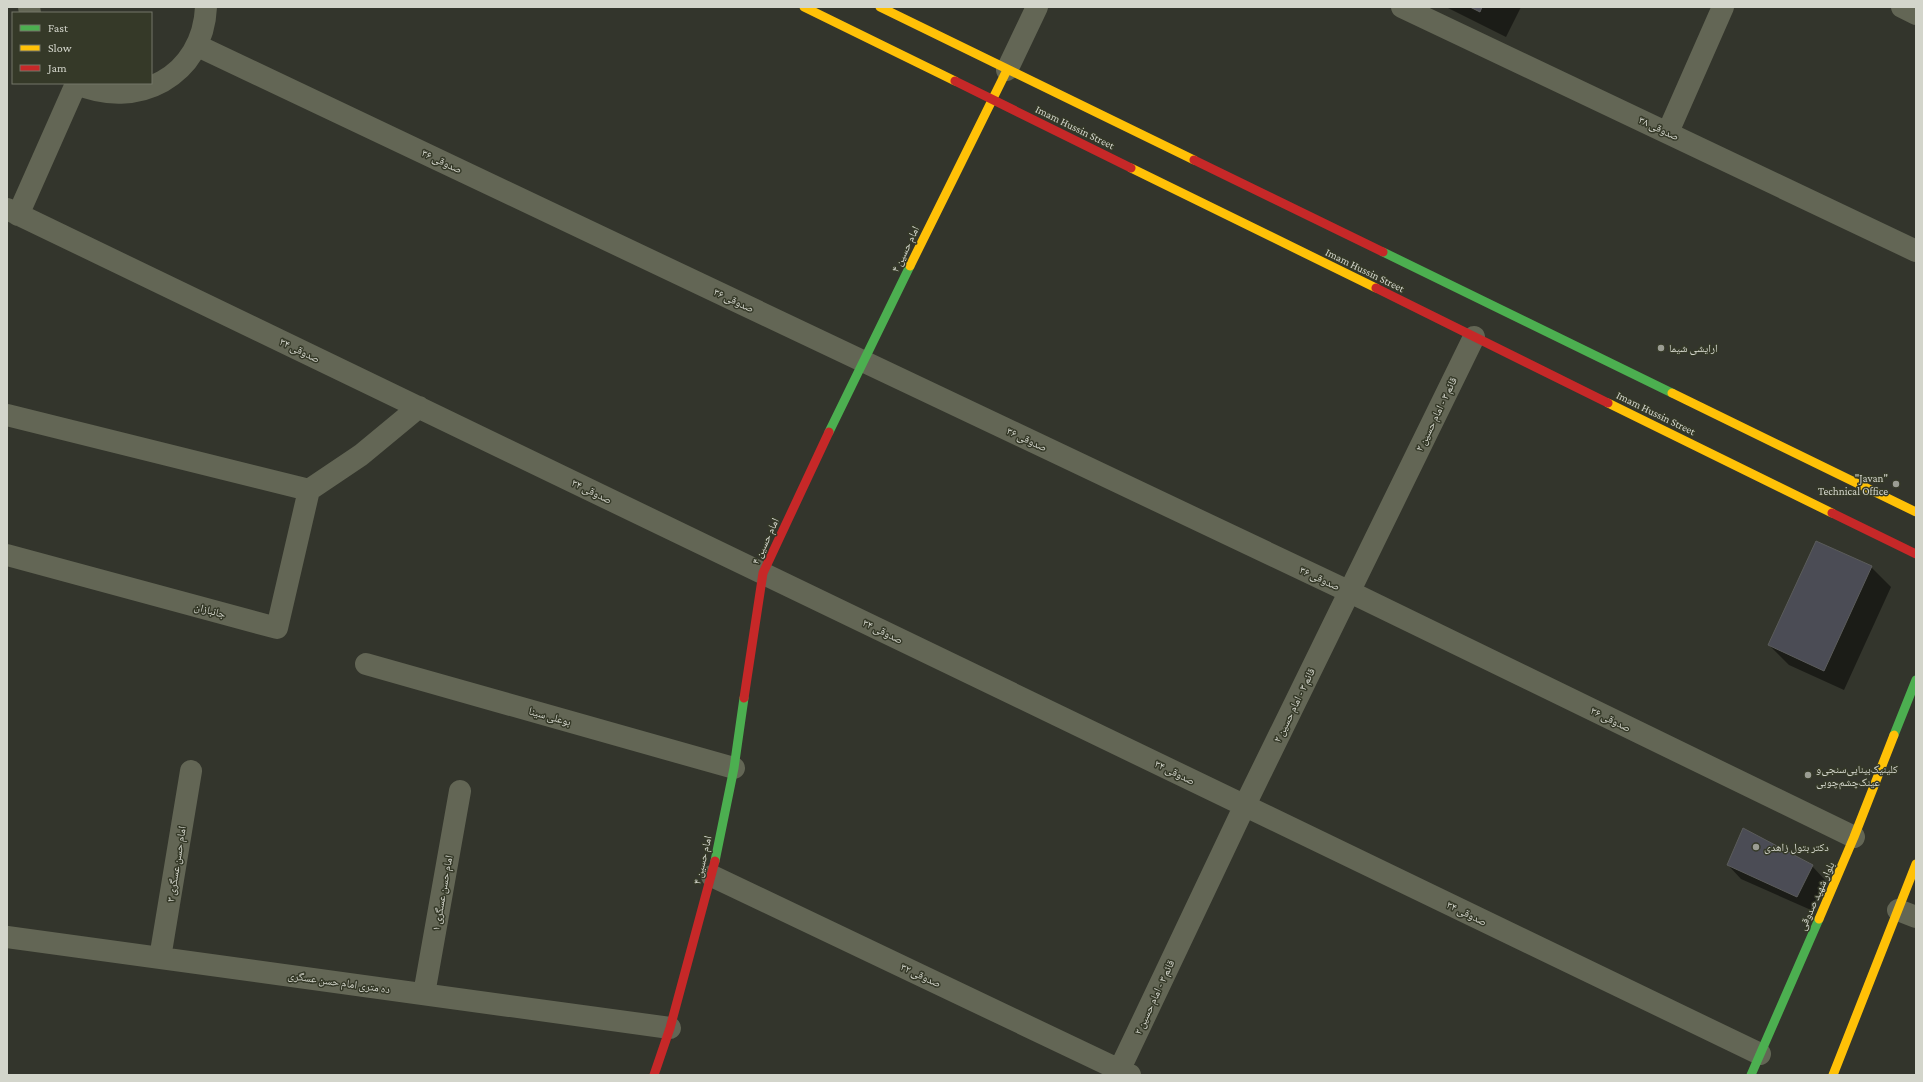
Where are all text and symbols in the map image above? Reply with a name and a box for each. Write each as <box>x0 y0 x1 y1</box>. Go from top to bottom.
legend <box>12 12 152 84</box>
text: Fast <box>48 21 69 35</box>
text: Slow <box>48 41 72 55</box>
text: Jam <box>47 61 67 75</box>
street label: Imam Hussin Street <box>1034 103 1117 152</box>
street label: صدوقی ۳۸ <box>1636 113 1681 143</box>
street label: صدوقی ۳۶ <box>419 146 464 176</box>
street label: امام حسین ۴ <box>889 224 922 274</box>
street label: Imam Hussin Street <box>1324 246 1407 295</box>
street label: صدوقی ۳۶ <box>711 285 756 315</box>
street label: صدوقی ۳۴ <box>278 335 322 366</box>
place label: ارایشی شیما <box>1669 342 1718 355</box>
marker: ارایشی شیما <box>1656 343 1666 353</box>
street label: قائم ۳ - امام حسین ۲ <box>1413 375 1461 454</box>
street label: Imam Hussin Street <box>1615 389 1698 438</box>
street label: صدوقی ۳۶ <box>1004 424 1049 454</box>
place label: "Javan" Technical Office <box>1818 472 1888 497</box>
street label: صدوقی ۳۴ <box>570 476 614 507</box>
marker: "Javan" Technical Office <box>1891 479 1901 489</box>
street label: امام حسین ۴ <box>749 516 782 566</box>
street label: صدوقی ۳۶ <box>1297 563 1342 593</box>
street label: جانبازان <box>193 600 227 621</box>
street label: صدوقی ۳۴ <box>861 616 905 647</box>
street label: قائم ۳ - امام حسین ۲ <box>1271 666 1319 745</box>
street label: بوعلی سینا <box>527 704 572 729</box>
street label: صدوقی ۳۶ <box>1589 704 1633 735</box>
street label: صدوقی ۳۴ <box>1153 757 1197 788</box>
place label: کلینیک‌بینایی‌سنجی‌و ‌عینک‌چشم‌چوبی <box>1816 763 1898 790</box>
marker: کلینیک‌بینایی‌سنجی‌و ‌عینک‌چشم‌چوبی <box>1803 770 1813 780</box>
street label: امام حسن عسگری ۳ <box>164 825 189 903</box>
street label: امام حسین ۴ <box>691 835 714 886</box>
place label: دکتر بتول زاهدی <box>1764 841 1829 854</box>
marker: دکتر بتول زاهدی <box>1751 842 1761 852</box>
street label: امام حسن عسگری ۱ <box>429 854 456 932</box>
street label: بلوار شهید صدوقی <box>1796 860 1837 932</box>
street label: صدوقی ۳۴ <box>1445 898 1489 929</box>
street label: قائم ۳ - امام حسین ۲ <box>1131 957 1179 1037</box>
street label: صدوقی ۳۲ <box>898 960 943 990</box>
street label: ده متری امام حسن عسگری <box>287 969 391 996</box>

